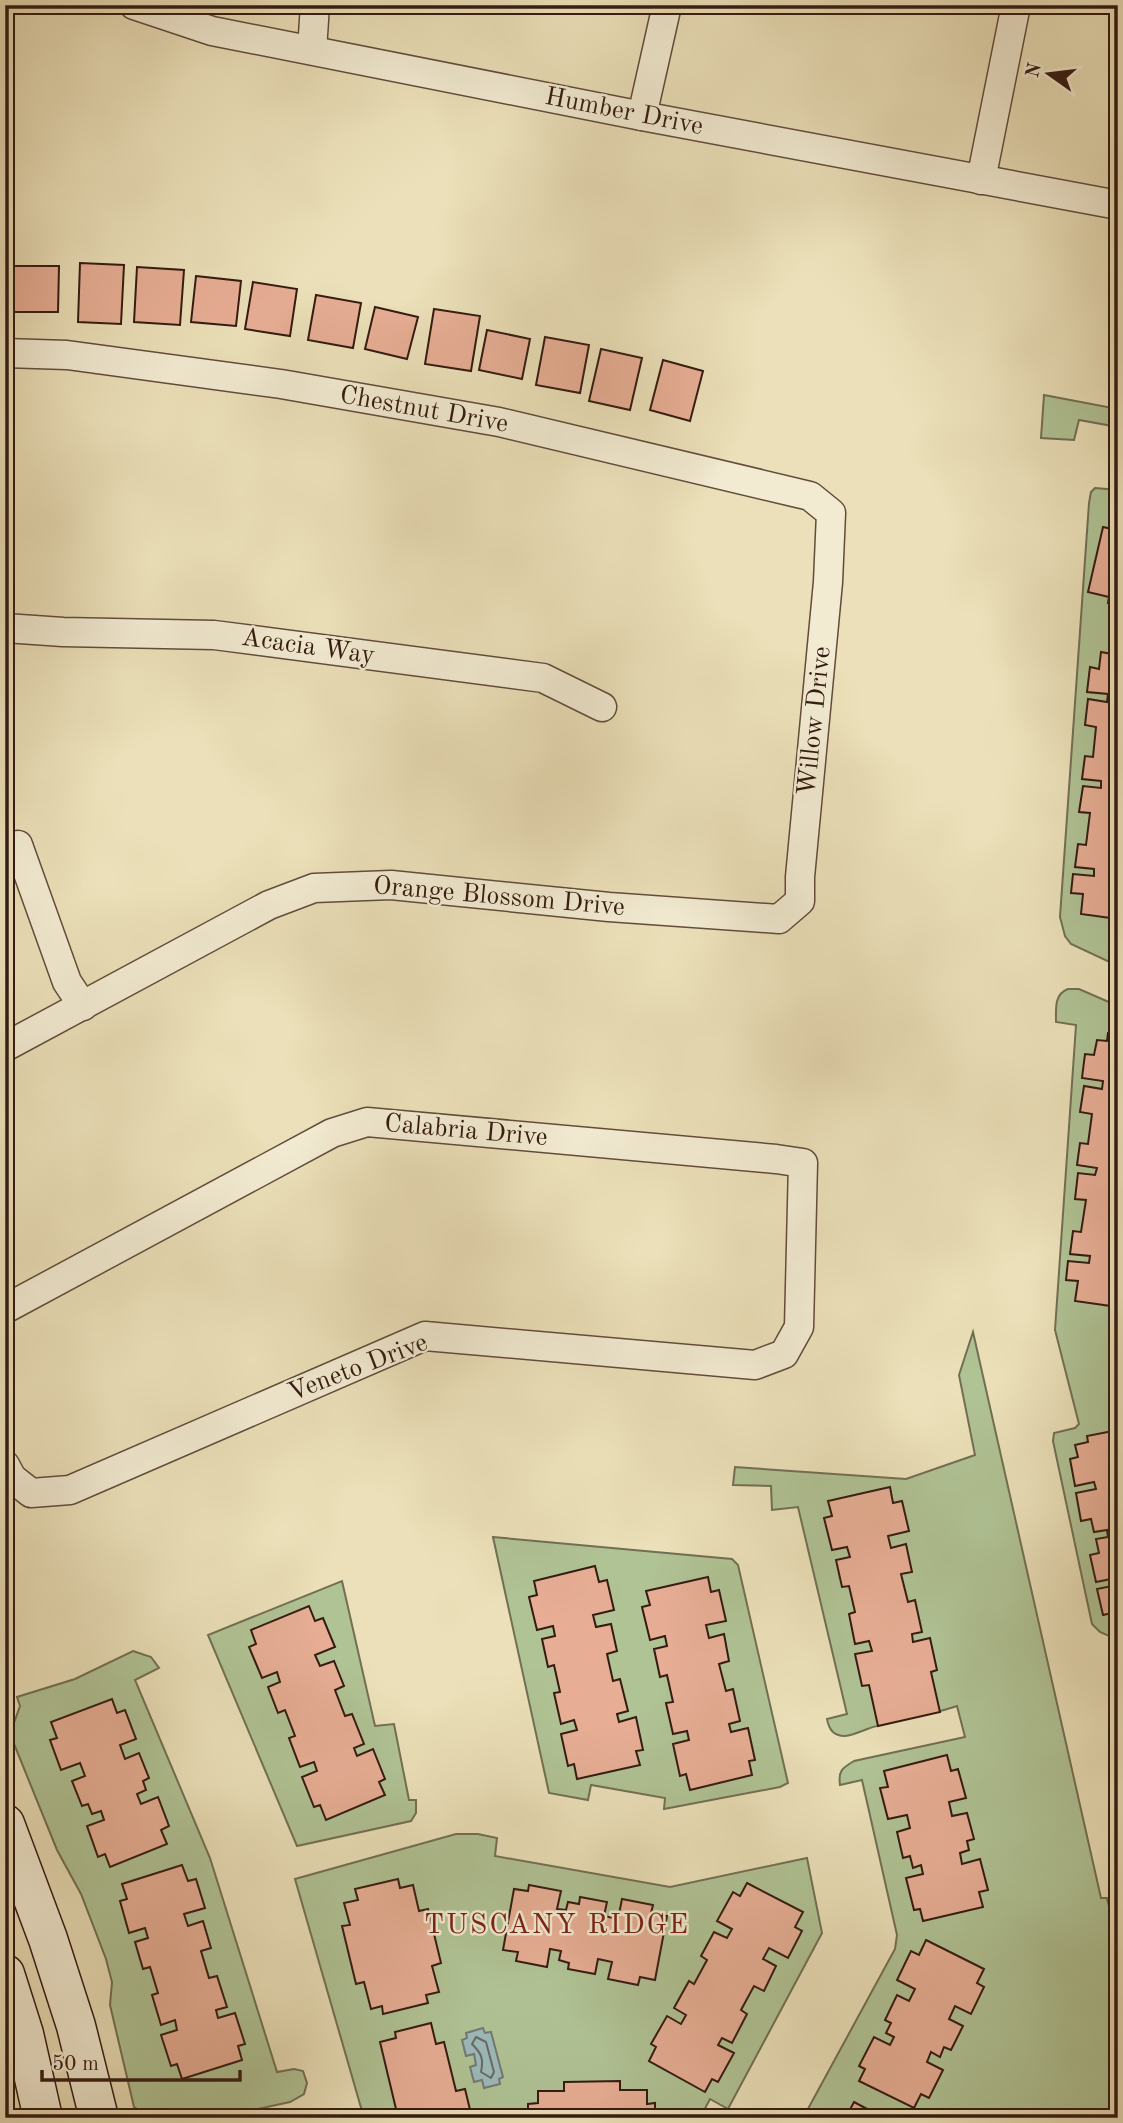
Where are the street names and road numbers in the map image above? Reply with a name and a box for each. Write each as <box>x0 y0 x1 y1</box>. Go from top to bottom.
street label: Humber Drive <box>543 84 705 140</box>
street label: Chestnut Drive <box>338 382 510 438</box>
street label: Acacia Way <box>240 625 377 669</box>
street label: Willow Drive <box>794 645 836 797</box>
street label: Orange Blossom Drive <box>372 873 626 921</box>
street label: Calabria Drive <box>383 1111 549 1151</box>
street label: Veneto Drive <box>285 1329 431 1407</box>

